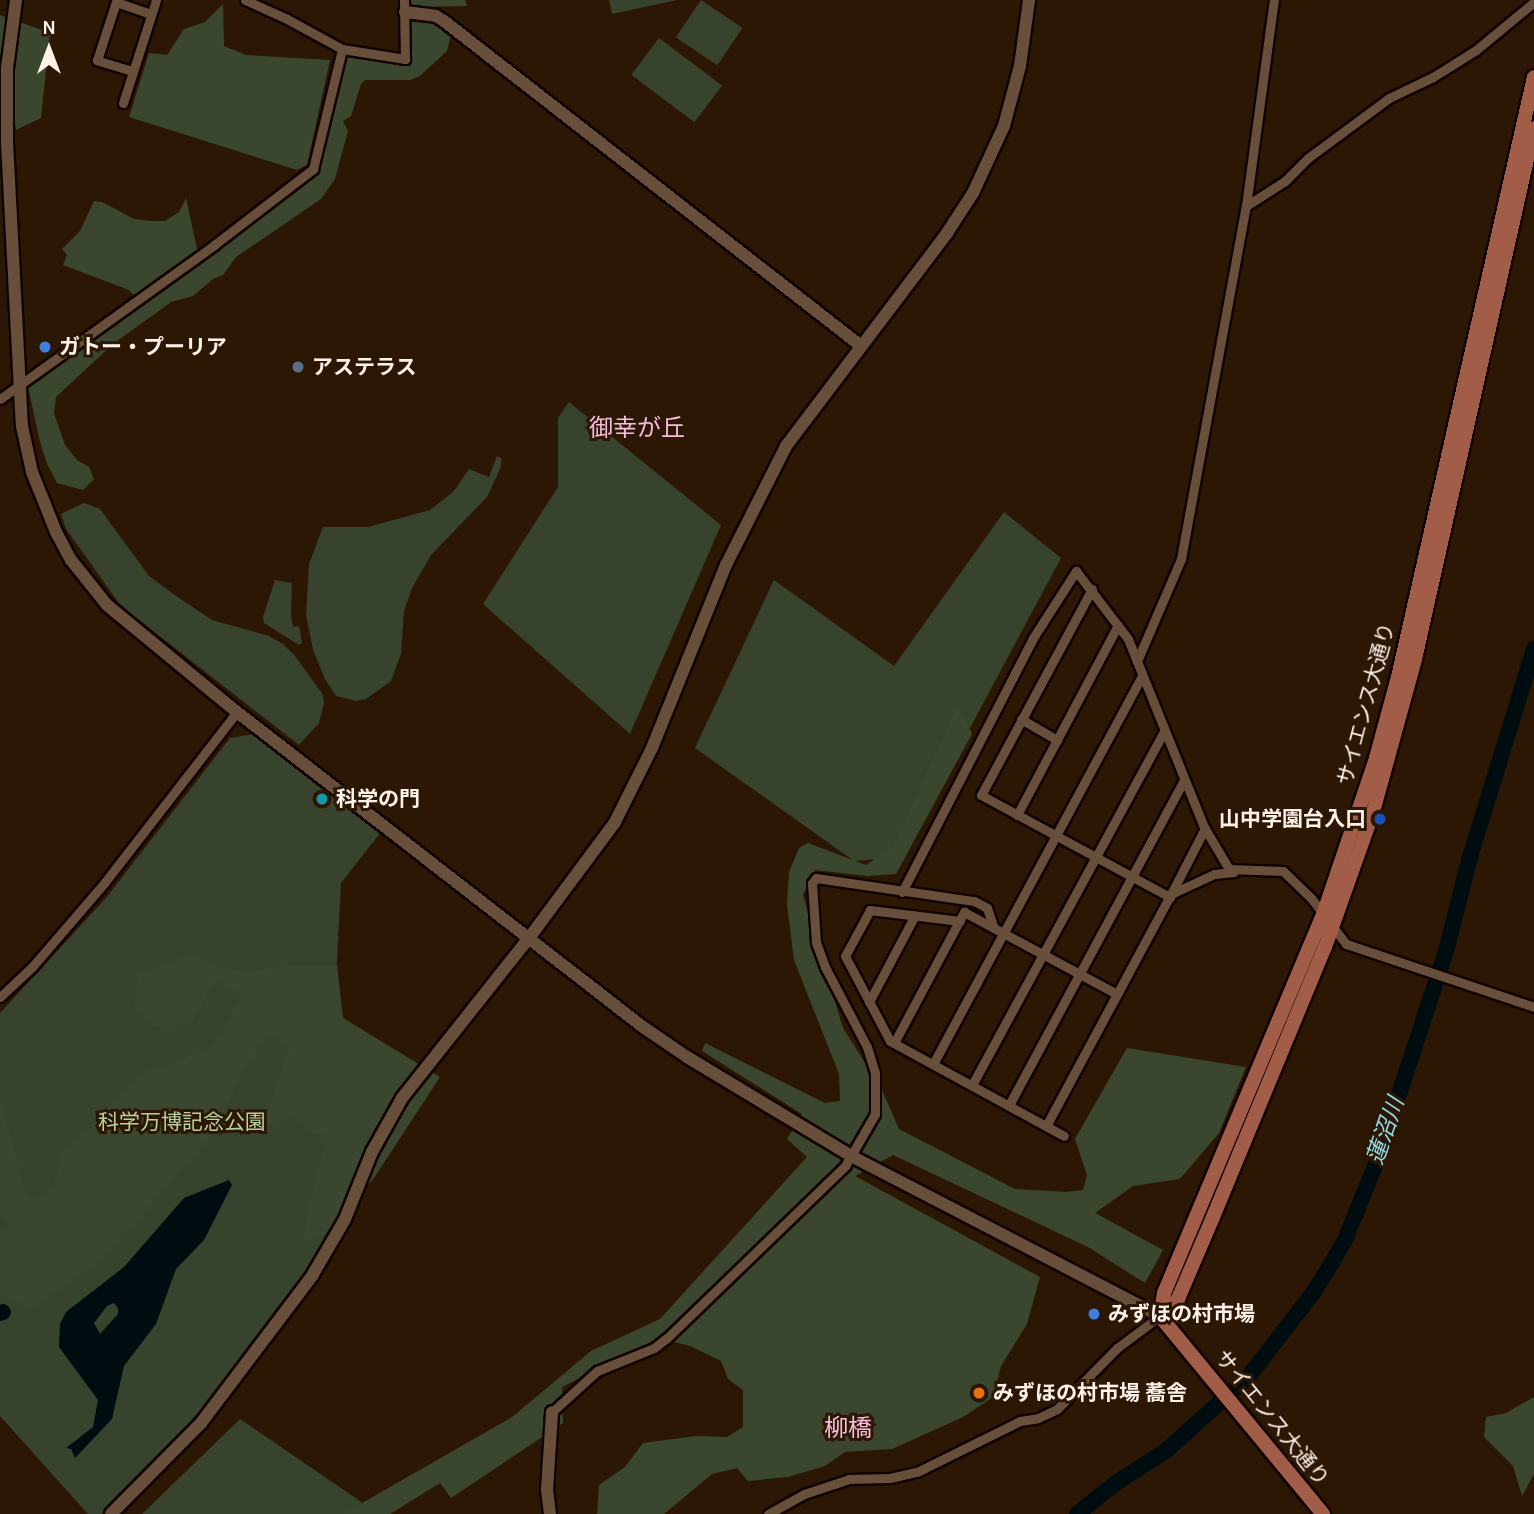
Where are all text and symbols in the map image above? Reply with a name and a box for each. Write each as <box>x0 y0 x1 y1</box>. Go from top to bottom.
north arrow <box>14 14 84 84</box>
text: N <box>42 17 56 39</box>
place label: ガトー・プーリア <box>59 334 227 360</box>
marker: ガトー・プーリア <box>37 339 53 355</box>
place label: アステラス <box>312 354 417 380</box>
marker: アステラス <box>290 359 306 375</box>
district label: 御幸が丘 <box>589 415 685 443</box>
street label: サイエンス大通り <box>1332 620 1400 788</box>
place label: 科学の門 <box>336 786 420 812</box>
marker: 科学の門 <box>314 791 330 807</box>
place label: 山中学園台入口 <box>1219 806 1366 832</box>
marker: 山中学園台入口 <box>1372 811 1388 827</box>
water label: 蓮沼川 <box>1362 1094 1410 1168</box>
park label: 科学万博記念公園 <box>98 1109 266 1135</box>
place label: みずほの村市場 <box>1108 1301 1255 1327</box>
marker: みずほの村市場 <box>1086 1306 1102 1322</box>
street label: サイエンス大通り <box>1209 1345 1335 1491</box>
place label: みずほの村市場 蕎舎 <box>993 1380 1187 1406</box>
marker: みずほの村市場 蕎舎 <box>971 1385 987 1401</box>
district label: 柳橋 <box>824 1415 872 1443</box>

